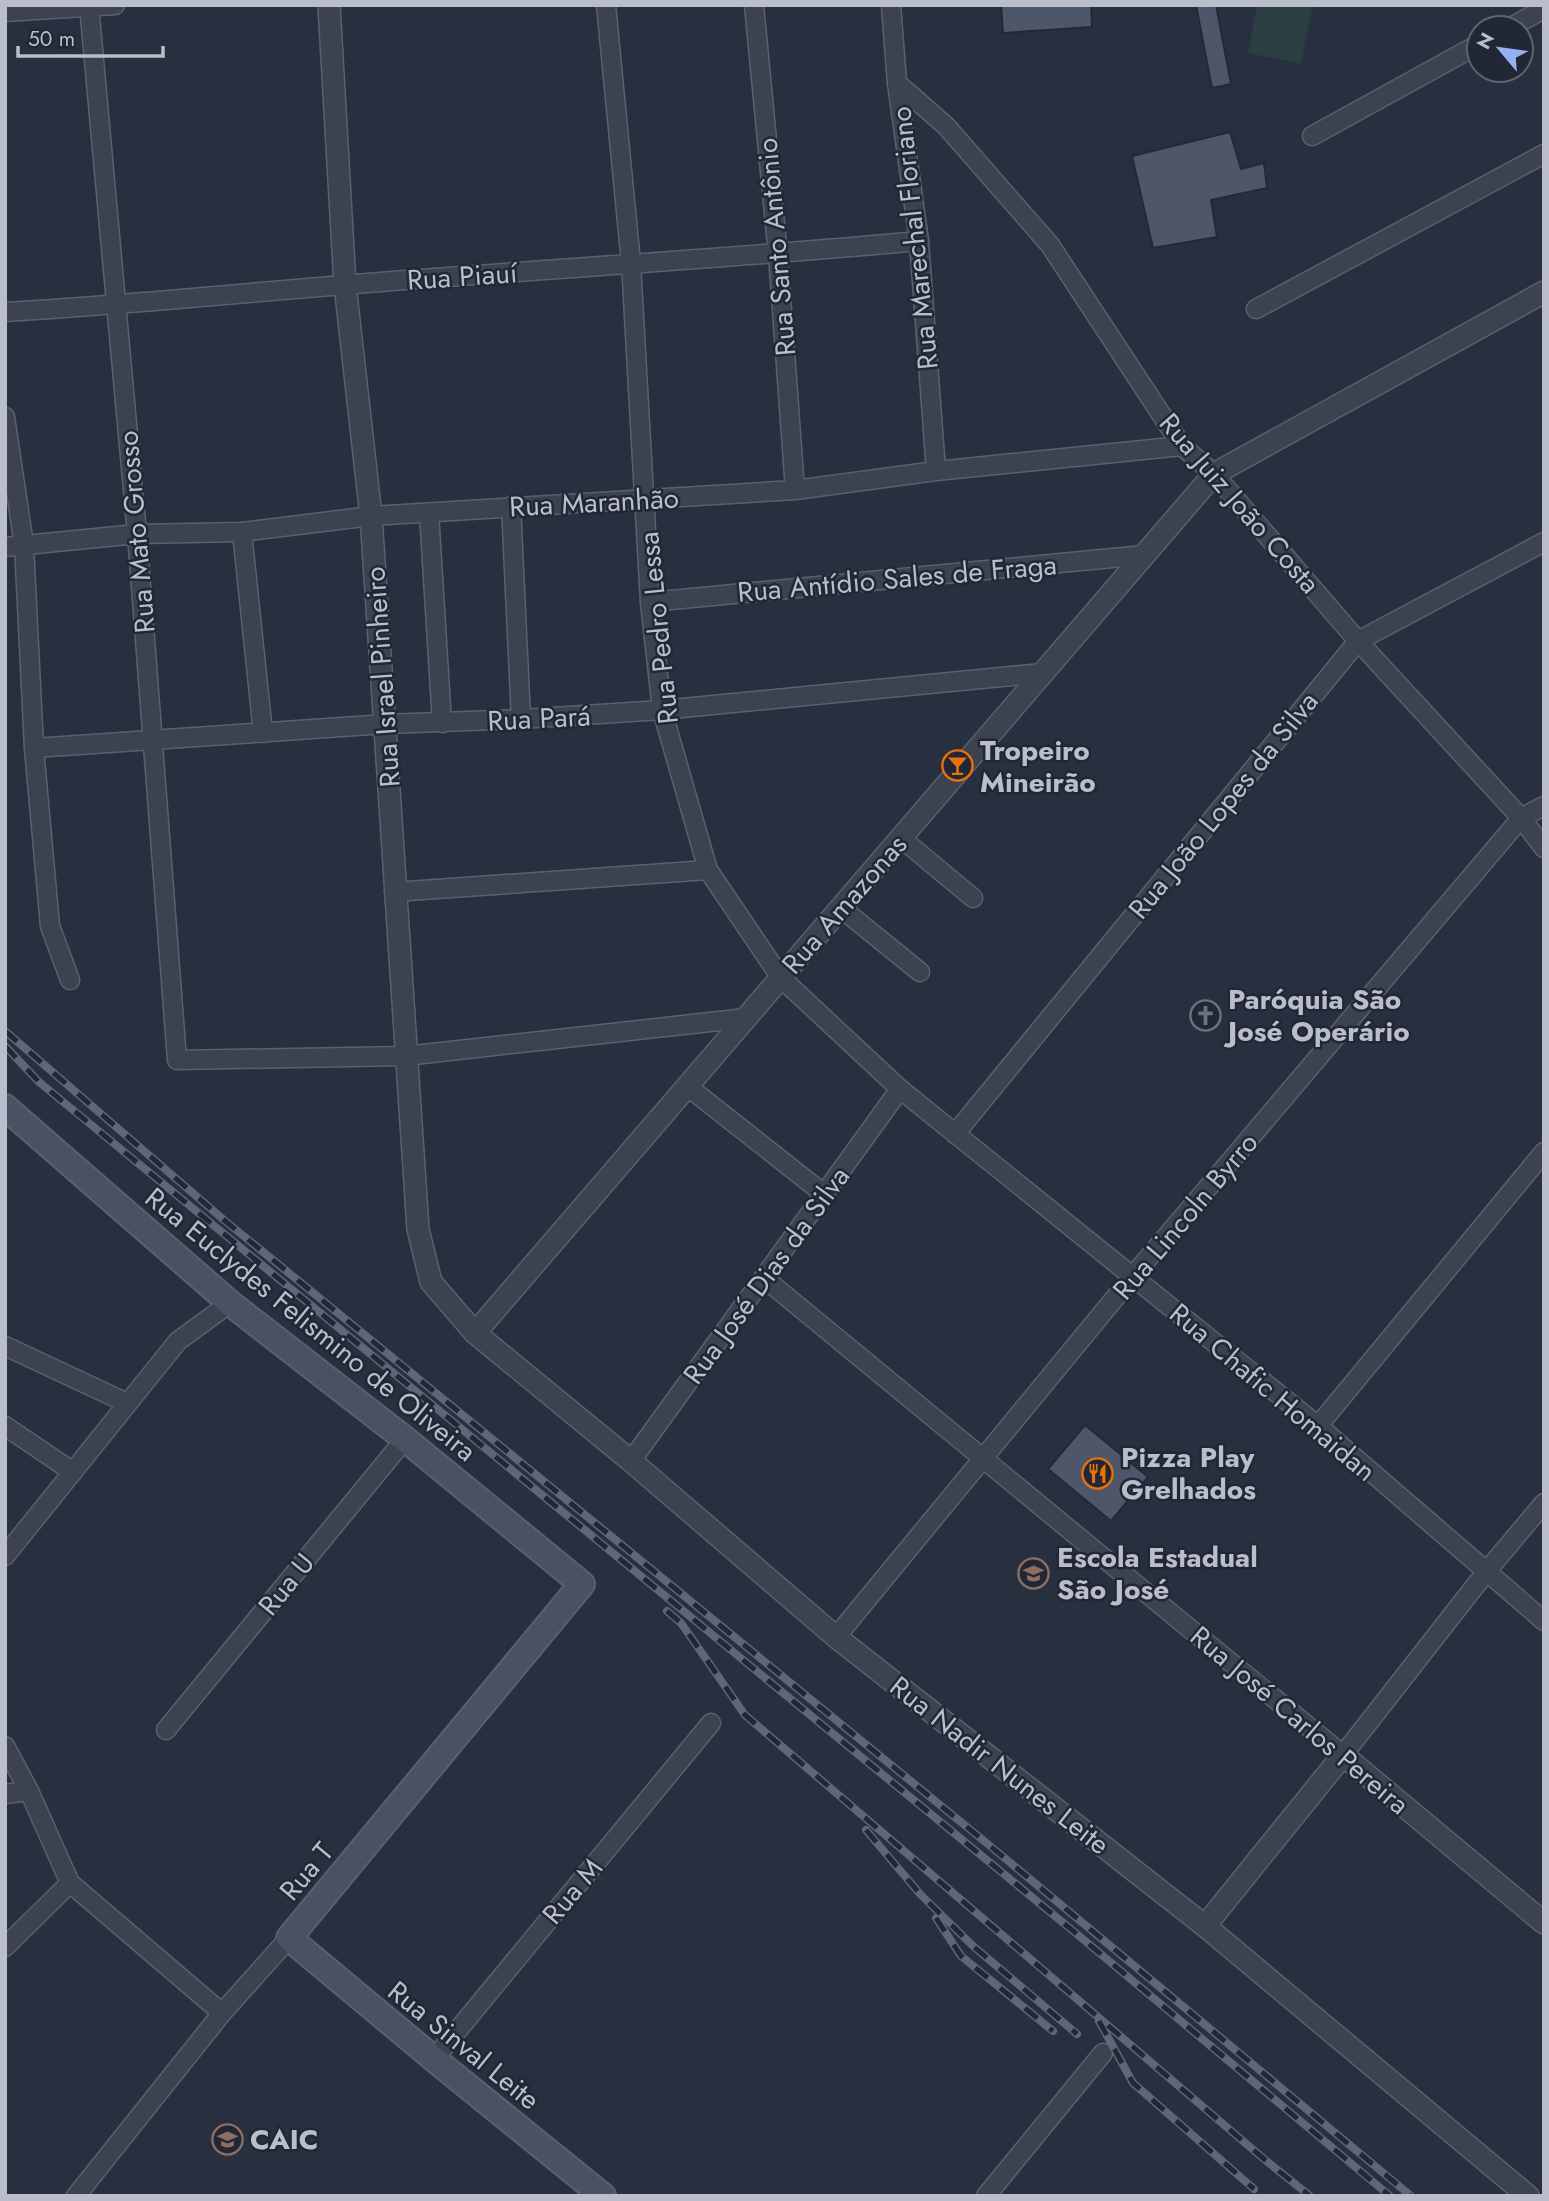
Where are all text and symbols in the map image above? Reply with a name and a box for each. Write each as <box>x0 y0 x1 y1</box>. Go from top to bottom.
scale bar <box>18 14 163 58</box>
north arrow <box>1465 14 1535 84</box>
text: 50 m <box>28 24 75 54</box>
text: N <box>1470 28 1501 54</box>
street label: Rua Marechal Floriano <box>880 104 949 372</box>
street label: Rua Santo Antônio <box>747 136 806 358</box>
street label: Rua Piauí <box>406 252 520 301</box>
street label: Rua Juiz João Costa <box>1150 404 1330 603</box>
street label: Rua Mato Grosso <box>107 429 166 635</box>
street label: Rua Maranhão <box>508 478 680 527</box>
street label: Rua Pedro Lessa <box>628 530 689 726</box>
street label: Rua Antídio Sales de Fraga <box>736 544 1058 613</box>
street label: Rua Israel Pinheiro <box>354 565 411 789</box>
street label: Rua João Lopes da Silva <box>1119 683 1328 928</box>
street label: Rua Pará <box>486 695 592 742</box>
place label: Tropeiro Mineirão <box>980 730 1096 803</box>
bar icon: Tropeiro Mineirão <box>940 749 974 783</box>
street label: Rua Amazonas <box>772 826 917 983</box>
place label: Paróquia São José Operário <box>1223 979 1410 1052</box>
church icon: Paróquia São José Operário <box>1188 998 1222 1032</box>
street label: Rua Lincoln Byrro <box>1103 1124 1268 1309</box>
street label: Rua José Dias da Silva <box>673 1158 860 1393</box>
street label: Rua Euclydes Felismino de Oliveira <box>136 1178 485 1471</box>
street label: Rua Chafic Homaidan <box>1160 1294 1385 1491</box>
place label: Pizza Play Grelhados <box>1121 1437 1256 1510</box>
restaurant icon: Pizza Play Grelhados <box>1081 1456 1115 1490</box>
place label: Escola Estadual São José <box>1057 1537 1258 1610</box>
street label: Rua U <box>248 1544 324 1624</box>
school or university icon: Escola Estadual São José <box>1017 1556 1051 1590</box>
street label: Rua José Carlos Pereira <box>1181 1616 1418 1824</box>
street label: Rua Nadir Nunes Leite <box>881 1666 1118 1864</box>
street label: Rua T <box>270 1833 343 1910</box>
street label: Rua M <box>533 1849 612 1933</box>
street label: Rua Sinval Leite <box>379 1971 549 2120</box>
place label: CAIC <box>250 2119 318 2160</box>
school or university icon: CAIC <box>210 2122 244 2156</box>

